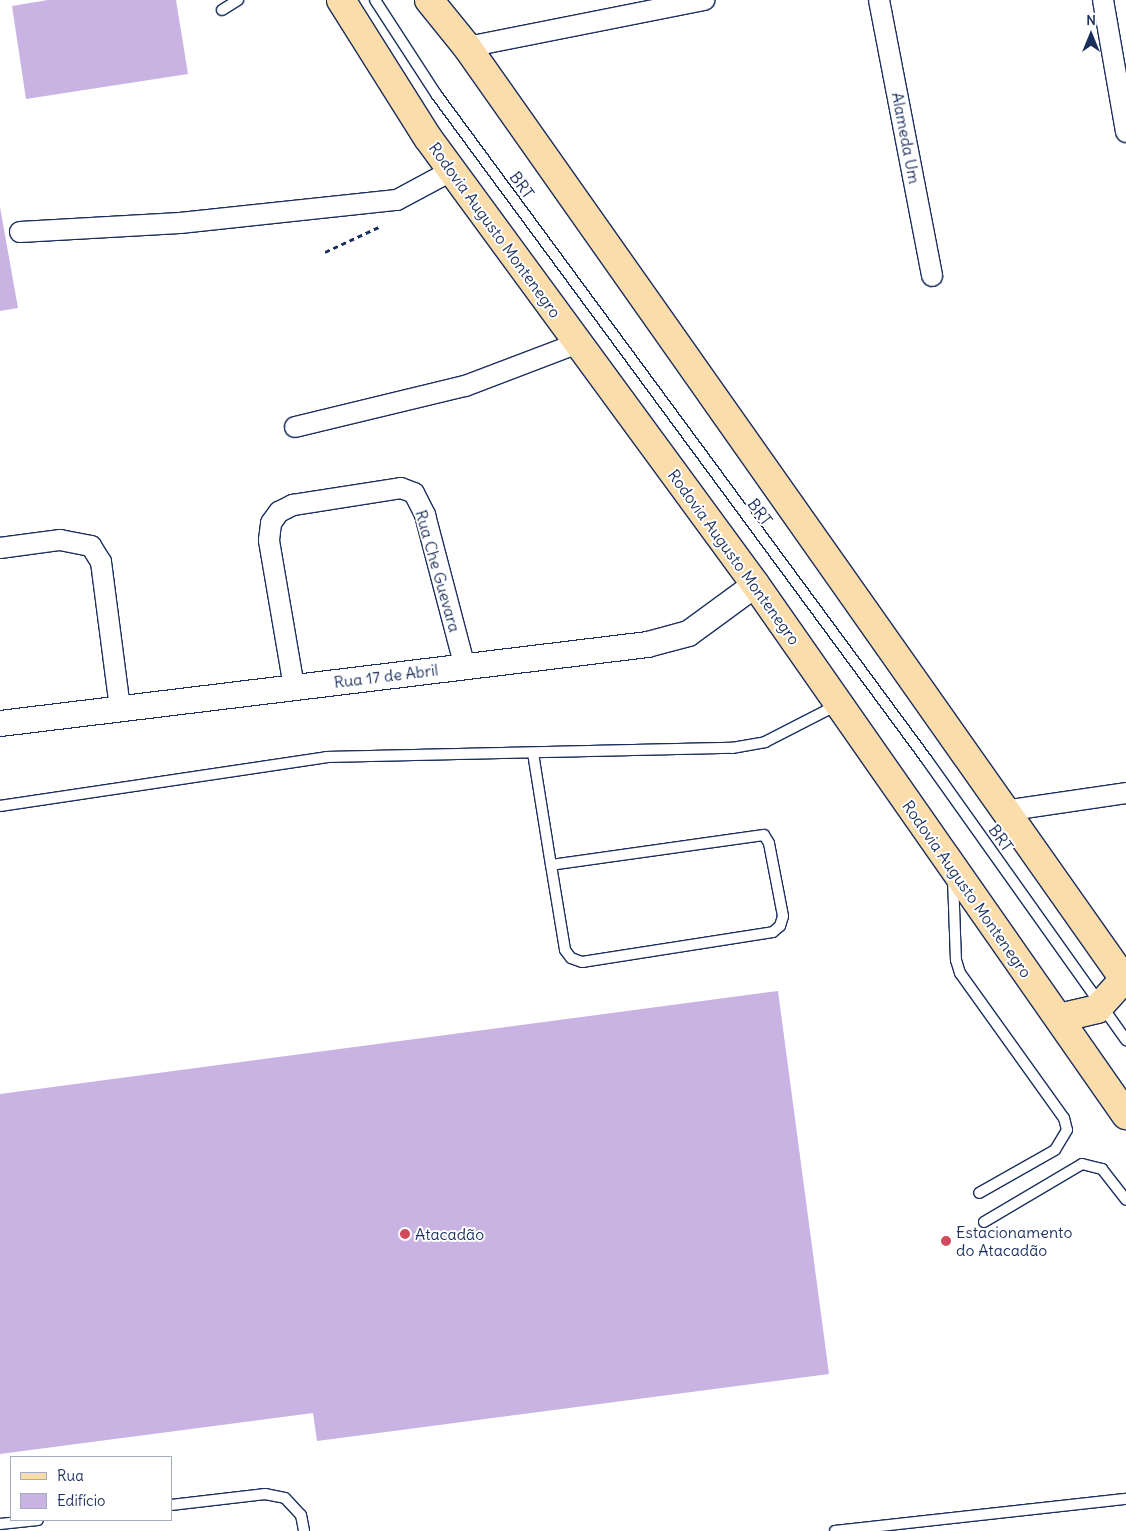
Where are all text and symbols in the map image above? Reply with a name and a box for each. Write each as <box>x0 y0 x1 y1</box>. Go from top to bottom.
north arrow <box>1066 10 1116 60</box>
text: N <box>1086 11 1096 29</box>
street label: Alameda Um <box>888 91 924 185</box>
street label: Rodovia Augusto Montenegro <box>425 139 565 321</box>
street label: BRT <box>506 168 538 202</box>
street label: Rodovia Augusto Montenegro <box>664 466 804 648</box>
street label: BRT <box>744 495 776 529</box>
street label: Rua Che Guevara <box>411 508 465 634</box>
street label: Rua 17 de Abril <box>333 660 439 692</box>
street label: Rodovia Augusto Montenegro <box>898 797 1036 981</box>
street label: BRT <box>985 821 1017 855</box>
place label: Estacionamento do Atacadão <box>956 1222 1072 1260</box>
place label: Atacadão <box>415 1224 484 1244</box>
marker: Atacadão <box>399 1228 411 1240</box>
marker: Estacionamento do Atacadão <box>940 1235 952 1247</box>
legend <box>10 1456 172 1521</box>
text: Rua <box>57 1466 84 1485</box>
text: Edifício <box>57 1491 105 1510</box>

